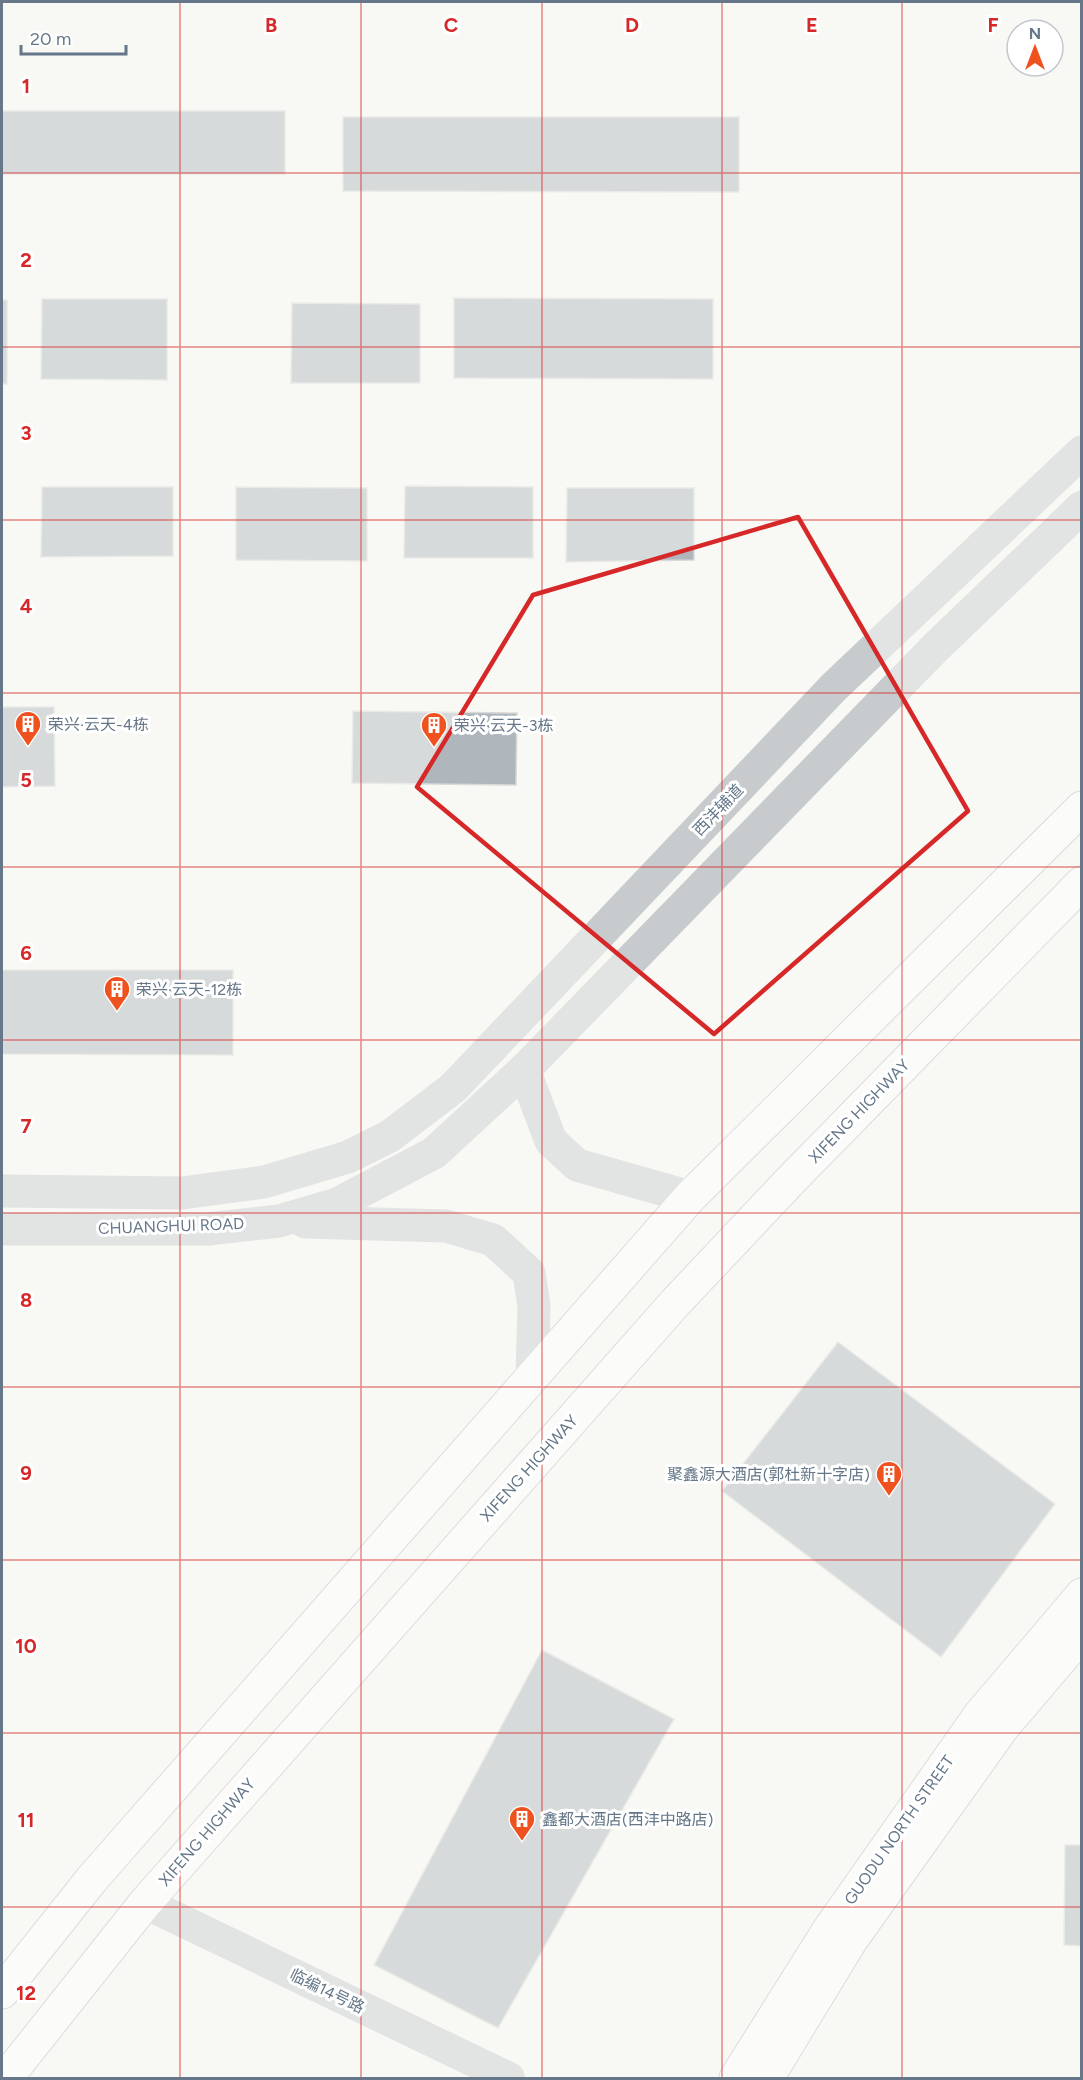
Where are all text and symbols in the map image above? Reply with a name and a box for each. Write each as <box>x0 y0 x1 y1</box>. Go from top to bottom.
text: B <box>265 13 277 37</box>
text: C <box>444 13 458 37</box>
text: D <box>625 13 639 37</box>
text: E <box>806 13 818 37</box>
text: F <box>987 13 999 37</box>
scale bar <box>21 18 126 56</box>
north arrow <box>1005 18 1065 78</box>
text: N <box>1029 24 1041 43</box>
text: 20 m <box>30 28 71 50</box>
text: 1 <box>22 74 30 98</box>
text: 2 <box>20 248 32 272</box>
text: 3 <box>20 421 32 445</box>
text: 4 <box>20 594 33 618</box>
building icon: 荣兴·云天-4栋 <box>13 709 43 747</box>
building icon: 荣兴·云天-3栋 <box>419 710 449 748</box>
place label: 荣兴·云天-4栋 <box>48 715 149 734</box>
place label: 荣兴·云天-3栋 <box>454 716 553 735</box>
text: 5 <box>20 768 32 792</box>
street label: 西沣辅道 <box>689 780 747 840</box>
text: 6 <box>20 941 32 965</box>
building icon: 荣兴·云天-12栋 <box>102 974 132 1012</box>
place label: 荣兴·云天-12栋 <box>136 980 242 999</box>
street label: XIFENG HIGHWAY <box>805 1055 913 1167</box>
text: 7 <box>20 1114 32 1138</box>
street label: CHUANGHUI ROAD <box>98 1214 244 1238</box>
text: 8 <box>20 1288 32 1312</box>
street label: XIFENG HIGHWAY <box>476 1411 582 1525</box>
building icon: 聚鑫源大酒店(郭杜新十字店) <box>874 1459 904 1497</box>
text: 9 <box>20 1461 32 1485</box>
place label: 聚鑫源大酒店(郭杜新十字店) <box>667 1465 870 1484</box>
text: 10 <box>15 1634 37 1658</box>
street label: GUODU NORTH STREET <box>840 1751 958 1908</box>
street label: XIFENG HIGHWAY <box>155 1774 259 1890</box>
building icon: 鑫都大酒店(西沣中路店) <box>507 1804 537 1842</box>
text: 11 <box>18 1808 34 1832</box>
place label: 鑫都大酒店(西沣中路店) <box>542 1810 713 1829</box>
street label: 临编14号路 <box>287 1965 367 2017</box>
text: 12 <box>16 1981 36 2005</box>

